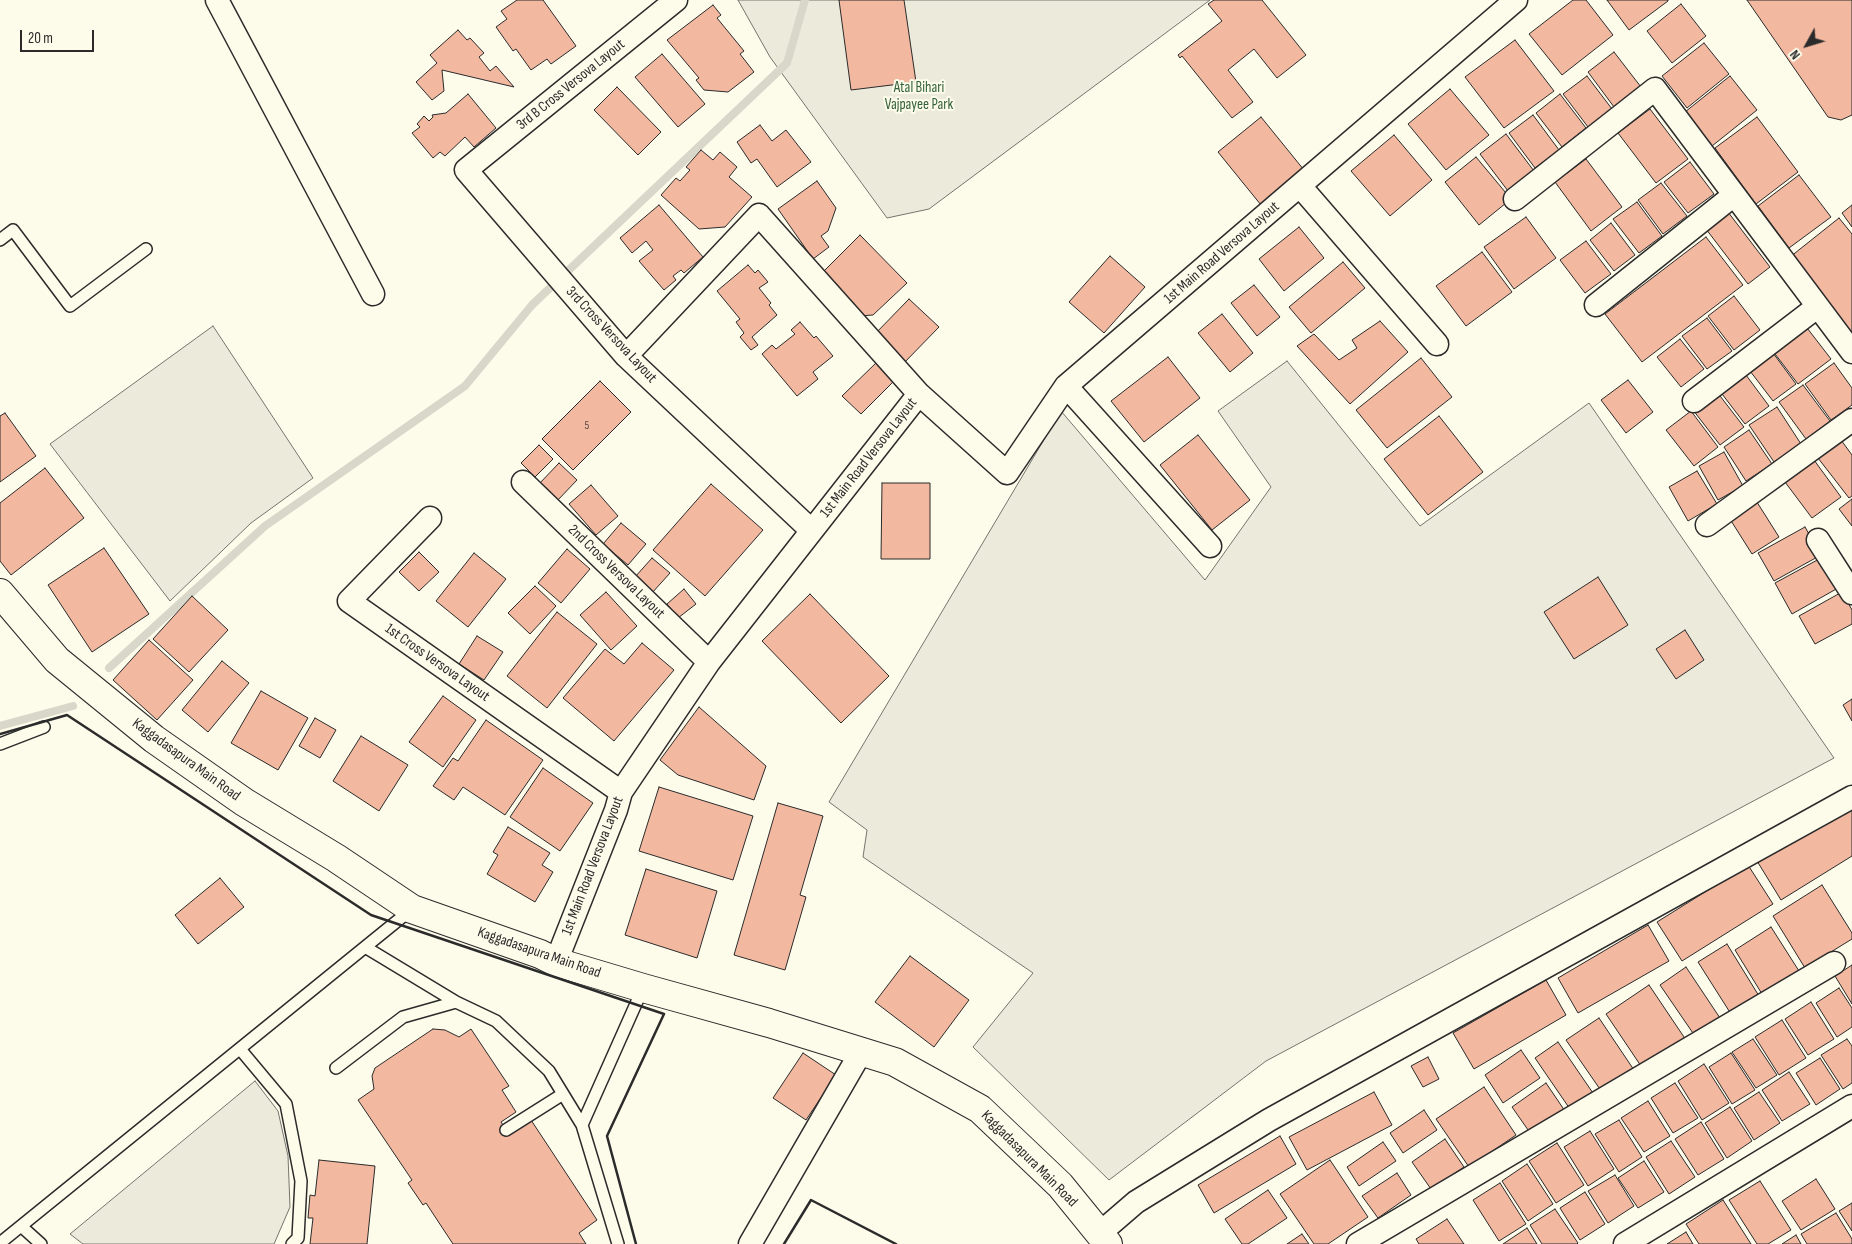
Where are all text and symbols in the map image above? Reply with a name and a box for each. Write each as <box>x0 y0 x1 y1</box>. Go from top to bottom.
scale bar <box>22 20 96 52</box>
north arrow <box>1782 20 1832 70</box>
text: 20 m <box>28 29 53 48</box>
street label: 3rd B Cross Versova Layout <box>513 36 629 134</box>
text: N <box>1786 47 1804 63</box>
park label: Atal Bihari Vajpayee Park <box>885 79 953 114</box>
street label: 1st Main Road Versova Layout <box>1161 198 1283 308</box>
street label: 3rd Cross Versova Layout <box>562 283 660 387</box>
street label: 1st Main Road Versova Layout <box>817 395 921 521</box>
house number: 5 <box>585 419 589 433</box>
street label: 2nd Cross Versova Layout <box>564 521 668 623</box>
street label: 1st Cross Versova Layout <box>381 620 493 706</box>
street label: Kaggadasapura Main Road <box>128 715 244 805</box>
street label: 1st Main Road Versova Layout <box>558 794 628 938</box>
street label: Kaggadasapura Main Road <box>475 923 603 983</box>
street label: Kaggadasapura Main Road <box>977 1107 1081 1211</box>

